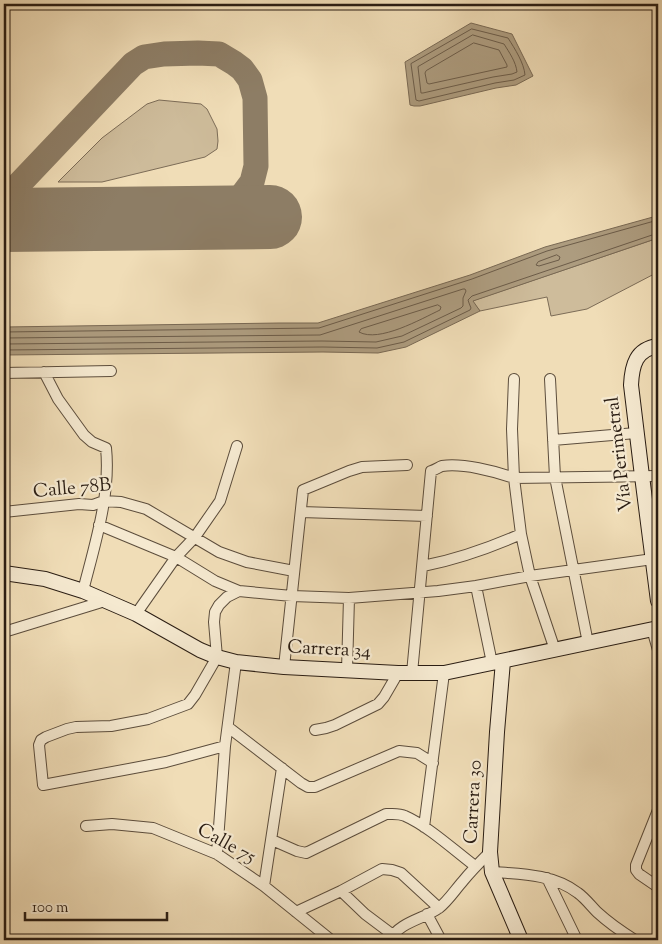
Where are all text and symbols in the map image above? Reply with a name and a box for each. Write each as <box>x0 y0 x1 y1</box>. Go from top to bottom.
street label: Vía Perimetral <box>600 395 640 513</box>
street label: Calle 78B <box>32 472 112 506</box>
street label: Carrera 34 <box>286 634 372 666</box>
street label: Carrera 30 <box>458 759 490 845</box>
street label: Calle 75 <box>192 817 261 871</box>
scale bar <box>25 889 168 921</box>
text: 100 m <box>32 898 69 919</box>

